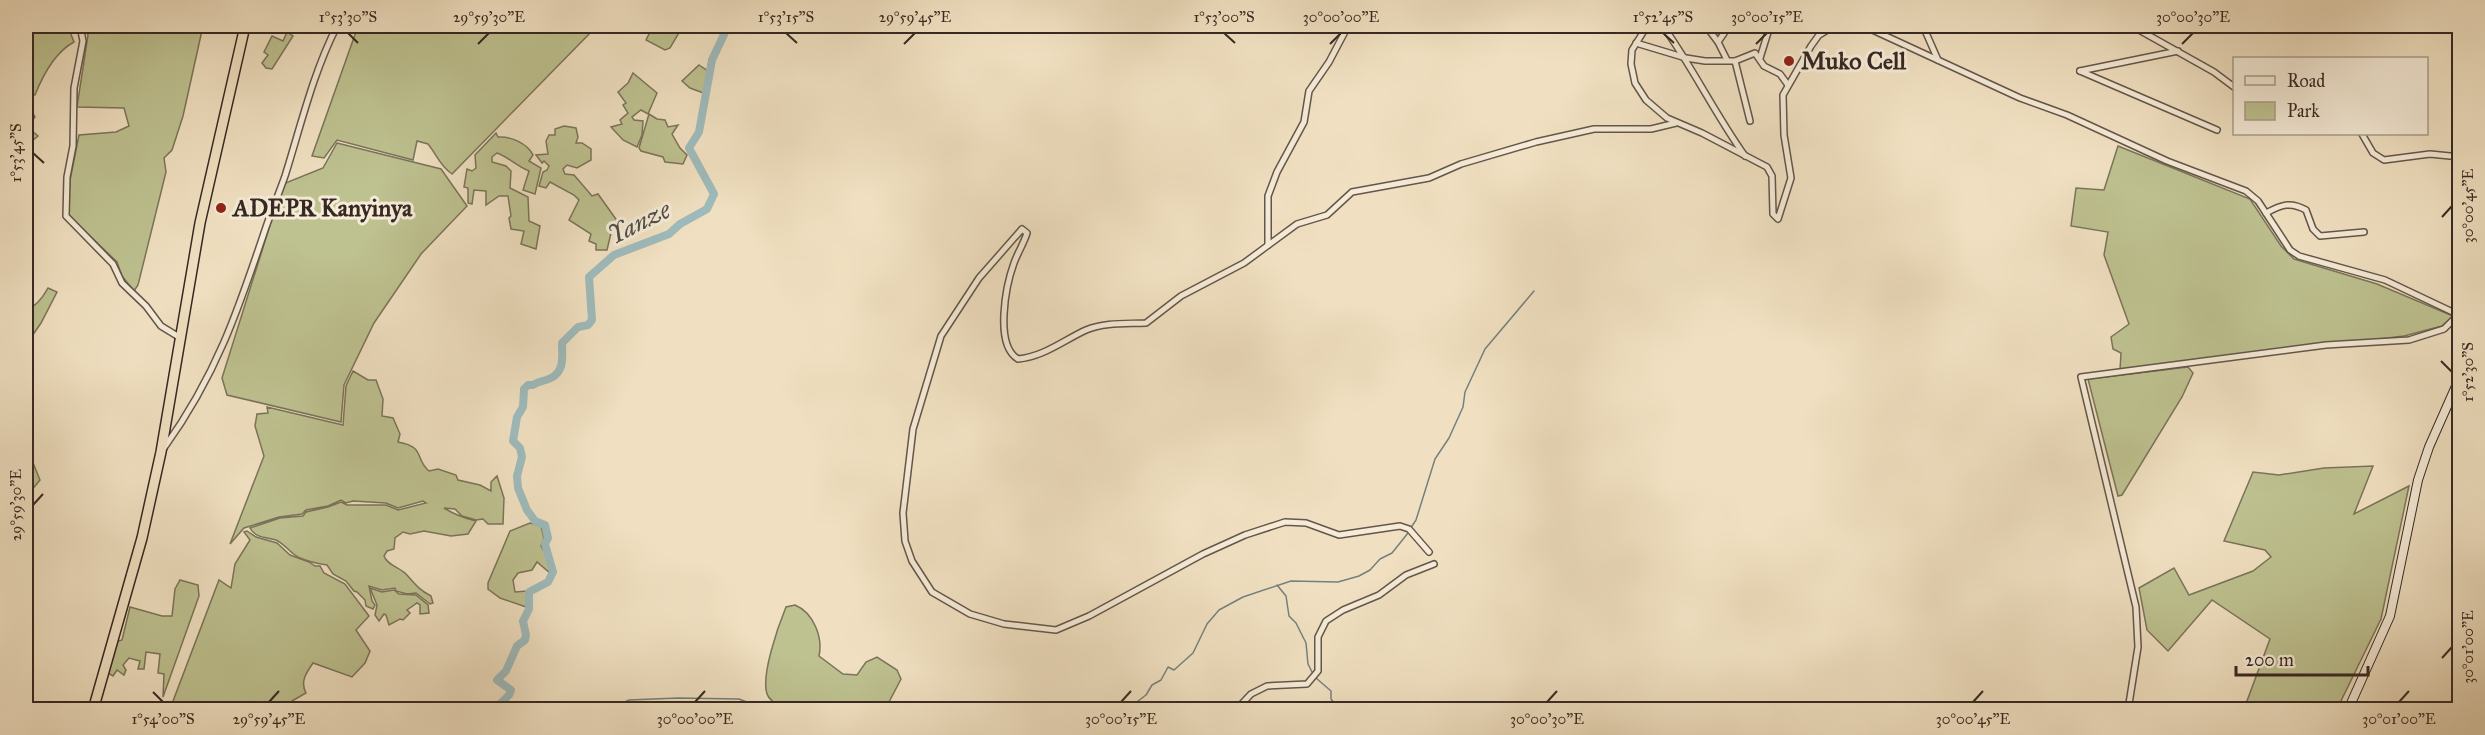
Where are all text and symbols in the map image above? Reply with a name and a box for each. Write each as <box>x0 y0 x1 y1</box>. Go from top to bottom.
text: 1°53'30"S <box>319 8 377 26</box>
text: 29°59'30"E <box>453 8 525 26</box>
text: 1°53'15"S <box>758 8 814 26</box>
text: 29°59'45"E <box>879 8 952 26</box>
text: 1°53'00"S <box>1193 8 1255 26</box>
text: 30°00'00"E <box>1303 8 1380 26</box>
text: 1°52'45"S <box>1633 8 1693 26</box>
text: 30°00'15"E <box>1731 8 1803 26</box>
text: 30°00'30"E <box>2156 8 2230 26</box>
place label: Muko Cell <box>1801 46 1906 76</box>
marker: Muko Cell <box>1782 54 1796 68</box>
legend <box>2233 57 2428 135</box>
text: Road <box>2287 70 2325 92</box>
text: Park <box>2287 100 2320 122</box>
text: 1°53'45"S <box>7 123 25 183</box>
text: 30°00'45"E <box>2459 169 2477 243</box>
place label: ADEPR Kanyinya <box>231 193 413 223</box>
water label: Yanze <box>603 193 677 251</box>
marker: ADEPR Kanyinya <box>214 201 228 215</box>
text: 1°52'30"S <box>2459 342 2477 402</box>
text: 29°59'30"E <box>7 469 25 541</box>
text: 30°01'00"E <box>2459 610 2477 684</box>
scale bar <box>2236 639 2368 677</box>
text: 200 m <box>2245 649 2294 671</box>
text: 1°54'00"S <box>131 710 195 728</box>
text: 29°59'45"E <box>233 710 306 728</box>
text: 30°00'00"E <box>657 710 734 728</box>
text: 30°00'15"E <box>1085 710 1157 728</box>
text: 30°00'30"E <box>1510 710 1584 728</box>
text: 30°00'45"E <box>1936 710 2010 728</box>
text: 30°01'00"E <box>2362 710 2436 728</box>

